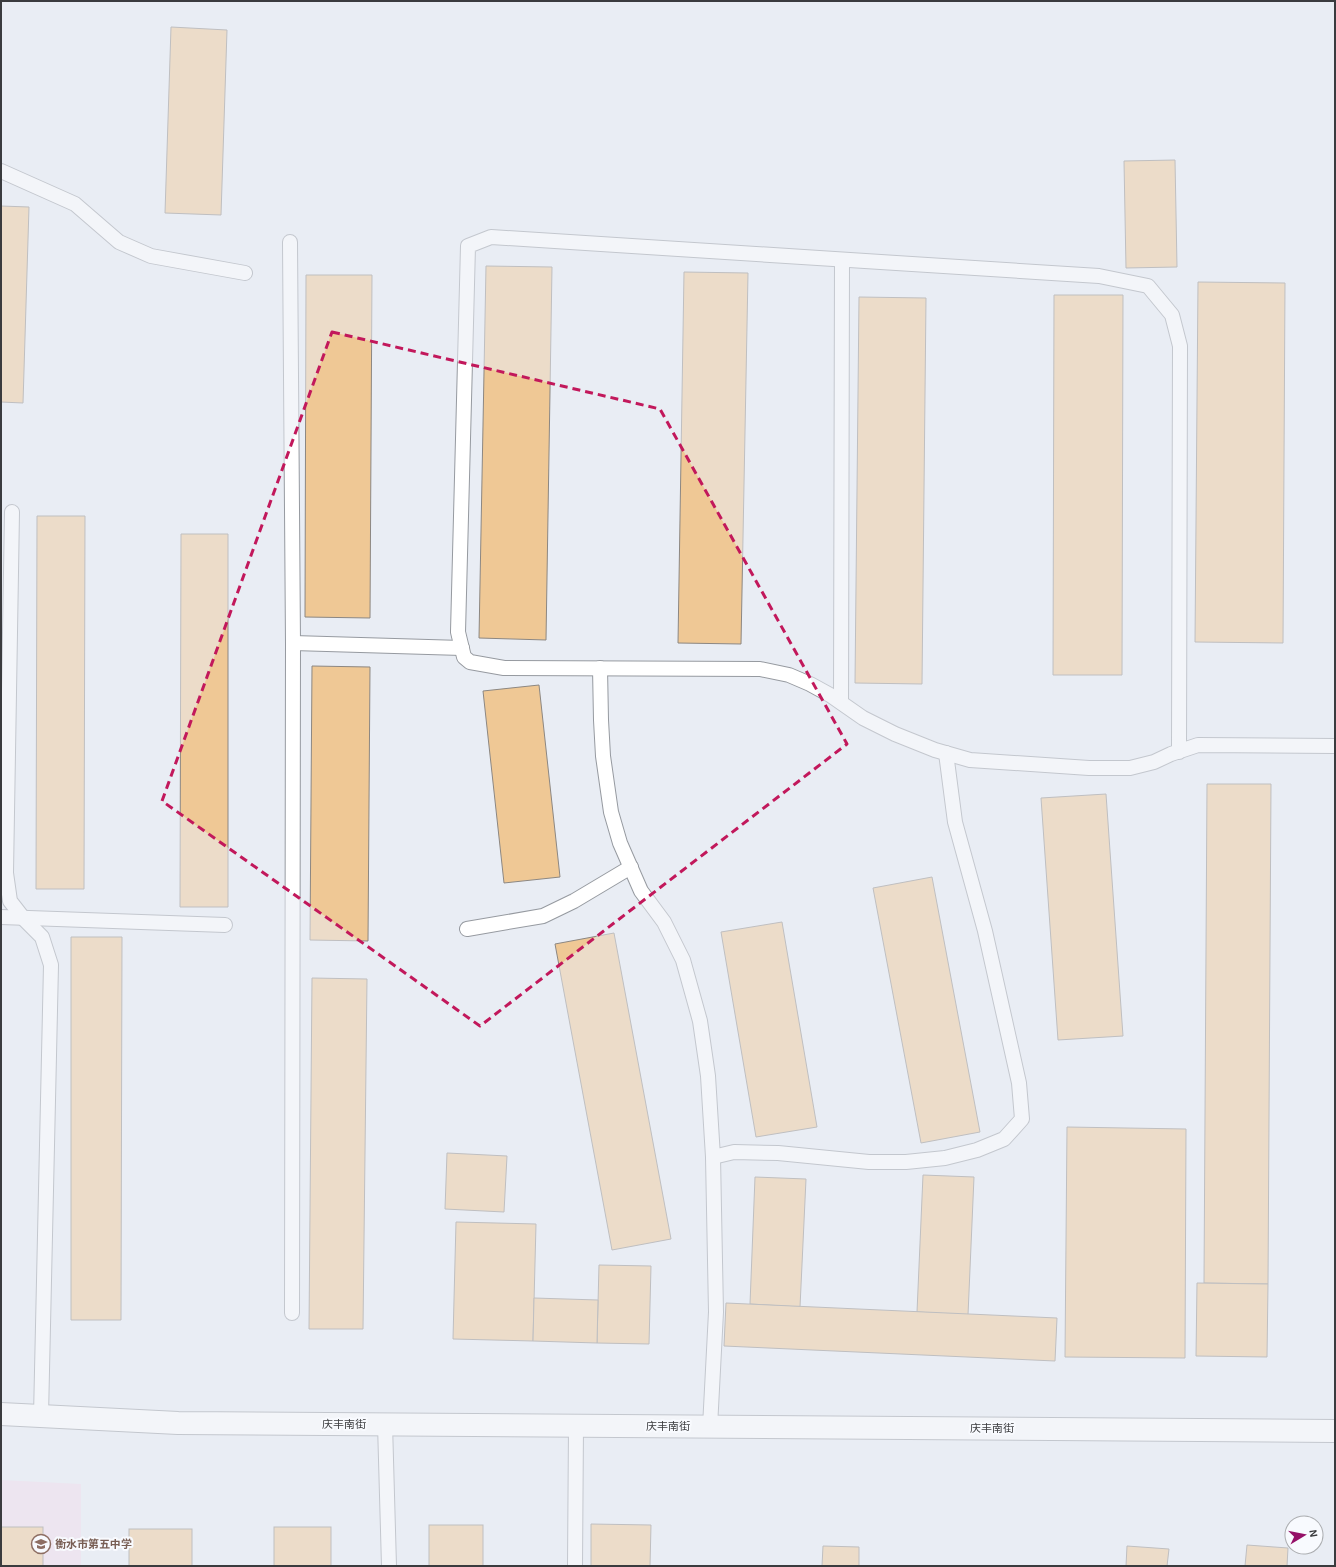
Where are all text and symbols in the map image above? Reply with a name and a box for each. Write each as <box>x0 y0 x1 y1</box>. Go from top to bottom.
street label: 庆丰南街 <box>322 1418 366 1430</box>
street label: 庆丰南街 <box>646 1420 690 1432</box>
street label: 庆丰南街 <box>970 1422 1014 1434</box>
north arrow <box>1284 1515 1324 1555</box>
text: N <box>1307 1529 1319 1538</box>
school or university icon: 衡水市第五中学 <box>30 1533 52 1555</box>
place label: 衡水市第五中学 <box>55 1538 132 1550</box>

